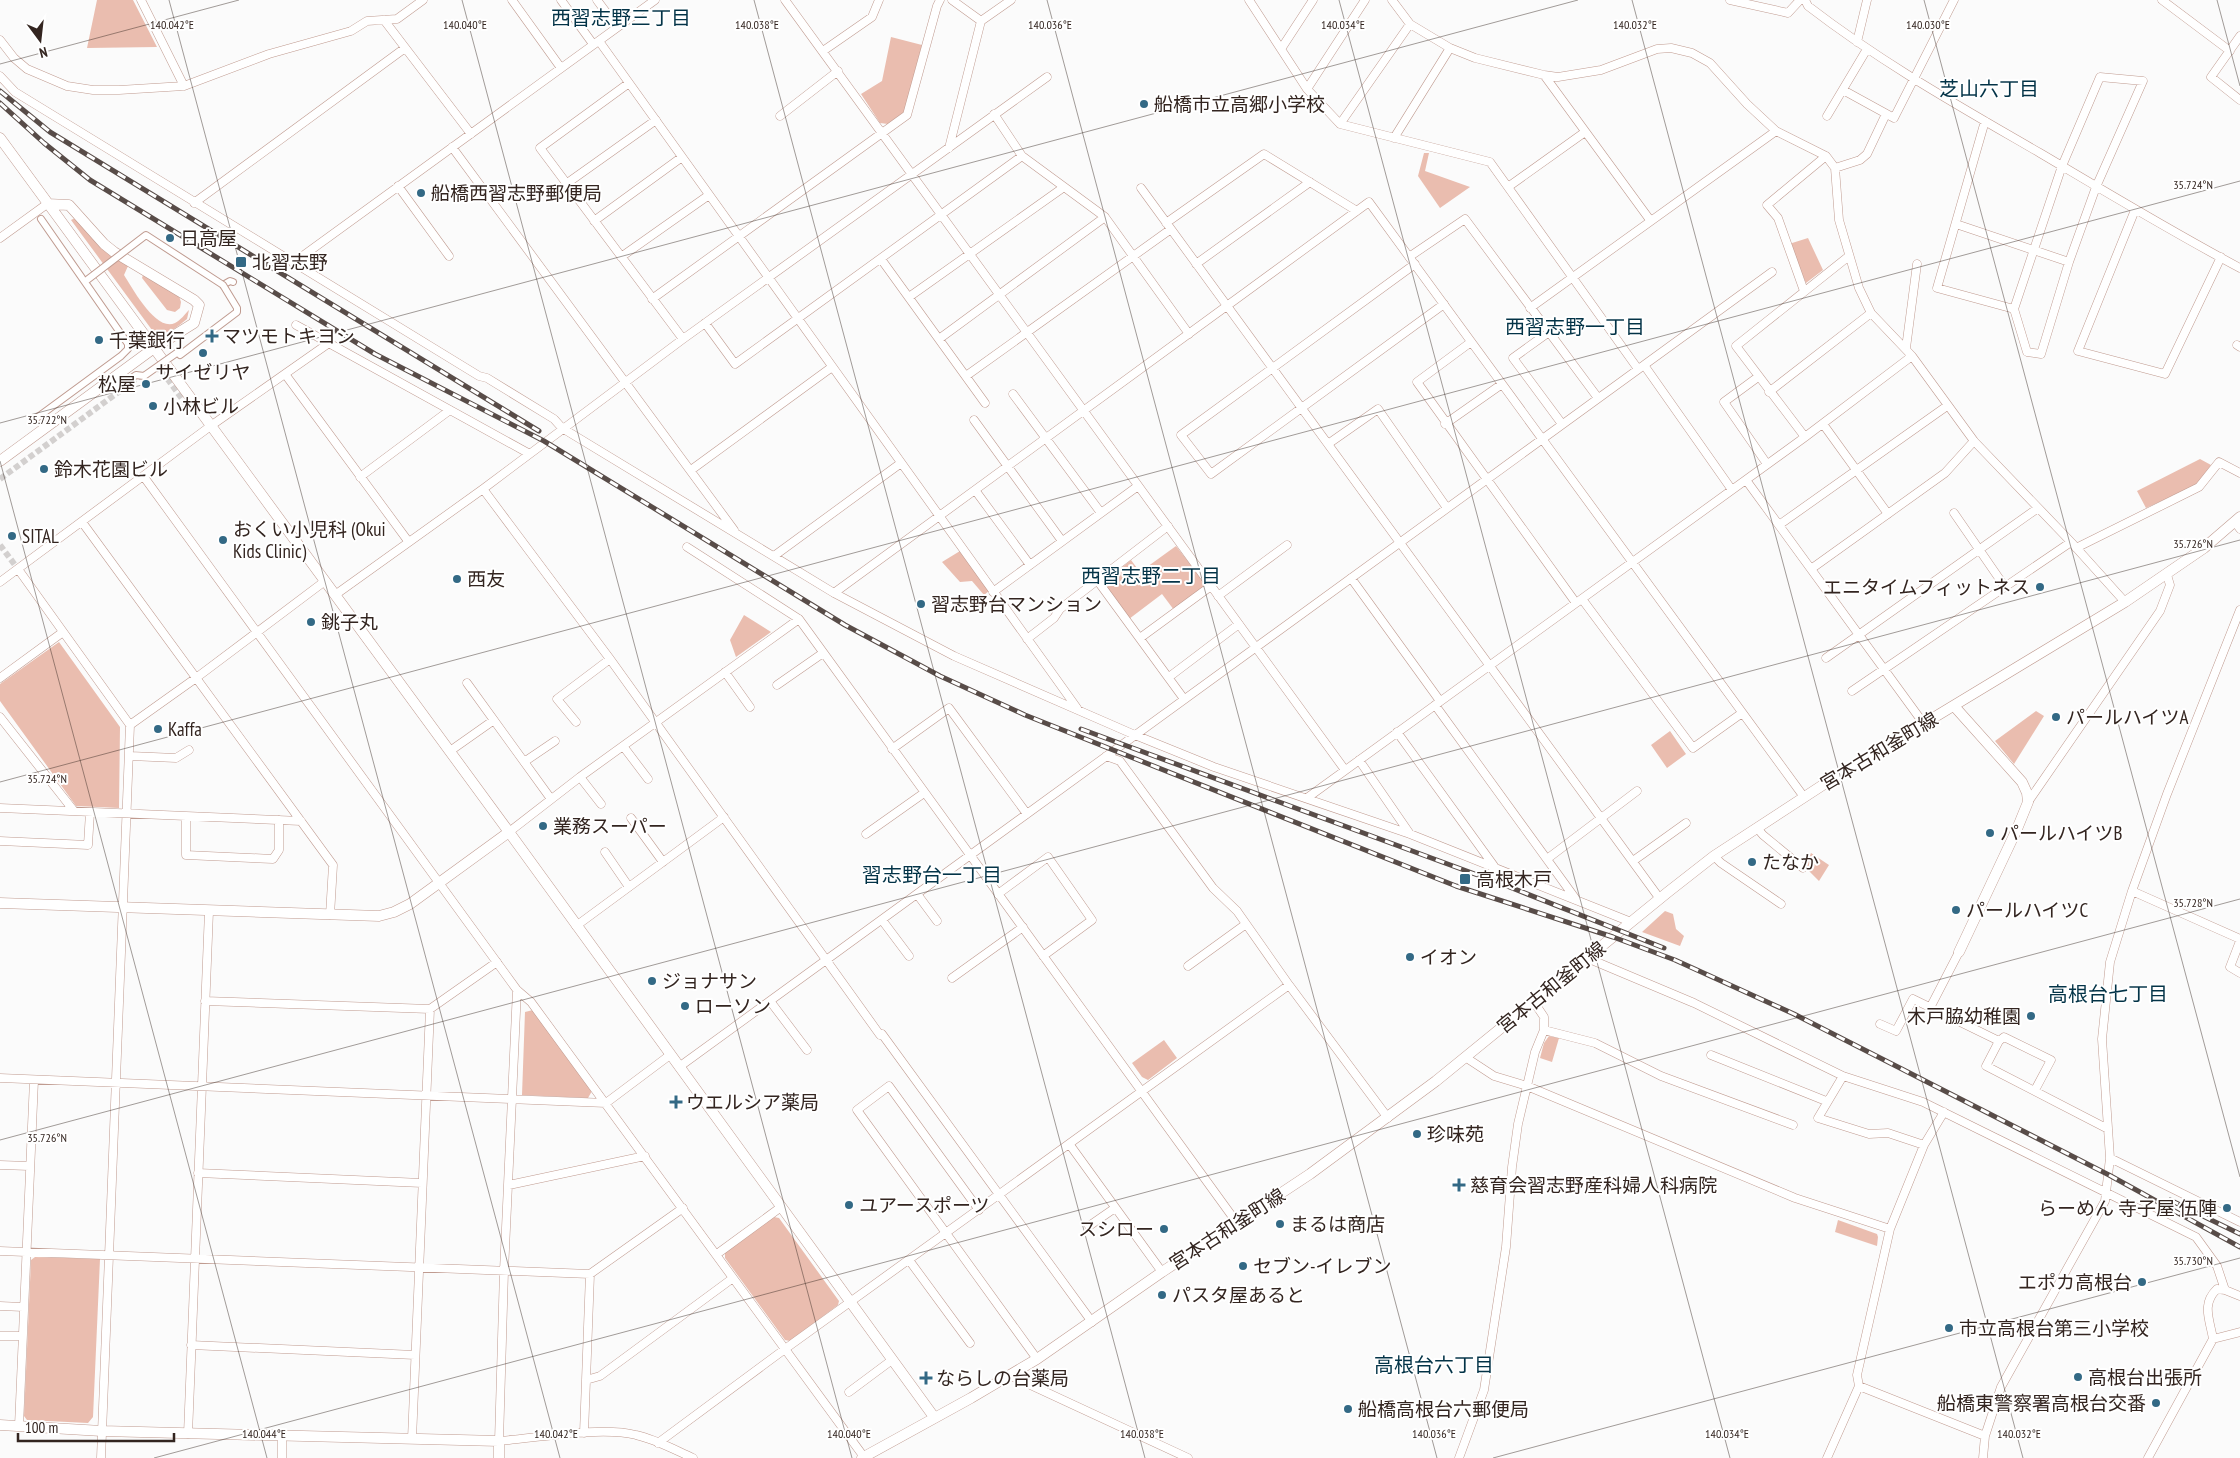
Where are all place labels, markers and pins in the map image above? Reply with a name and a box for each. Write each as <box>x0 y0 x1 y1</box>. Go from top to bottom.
place label: 船橋市立高郷小学校 <box>1154 92 1325 116</box>
marker: 船橋市立高郷小学校 <box>1138 98 1150 110</box>
place label: 船橋西習志野郵便局 <box>431 181 602 205</box>
marker: 船橋西習志野郵便局 <box>415 187 427 199</box>
place label: 日高屋 <box>180 226 237 250</box>
marker: 日高屋 <box>164 232 176 244</box>
place label: 北習志野 <box>252 250 328 274</box>
marker: 北習志野 <box>234 255 248 269</box>
place label: マツモトキヨシ <box>222 324 355 348</box>
place label: 千葉銀行 <box>109 328 185 352</box>
marker: マツモトキヨシ <box>206 330 218 342</box>
marker: 千葉銀行 <box>93 334 105 346</box>
marker: サイゼリヤ <box>197 347 209 359</box>
place label: サイゼリヤ <box>155 360 251 384</box>
place label: 松屋 <box>98 372 136 396</box>
marker: 松屋 <box>140 378 152 390</box>
place label: 小林ビル <box>163 394 239 418</box>
marker: 小林ビル <box>147 400 159 412</box>
place label: 鈴木花園ビル <box>54 457 168 481</box>
marker: 鈴木花園ビル <box>38 463 50 475</box>
place label: おくい小児科 (Okui Kids Clinic) <box>233 517 386 563</box>
place label: SITAL <box>22 524 59 548</box>
marker: SITAL <box>6 530 18 542</box>
marker: おくい小児科 (Okui Kids Clinic) <box>217 534 229 546</box>
place label: 西友 <box>467 567 505 591</box>
marker: 西友 <box>451 573 463 585</box>
place label: エニタイムフィットネス <box>1823 575 2030 599</box>
marker: エニタイムフィットネス <box>2034 581 2046 593</box>
place label: 習志野台マンション <box>931 592 1102 616</box>
marker: 習志野台マンション <box>915 598 927 610</box>
place label: 銚子丸 <box>321 610 378 634</box>
marker: 銚子丸 <box>305 616 317 628</box>
place label: パールハイツA <box>2066 705 2189 729</box>
marker: パールハイツA <box>2050 711 2062 723</box>
place label: Kaffa <box>168 717 202 741</box>
marker: Kaffa <box>152 723 164 735</box>
place label: 業務スーパー <box>553 814 667 838</box>
marker: 業務スーパー <box>537 820 549 832</box>
place label: パールハイツB <box>2000 821 2123 845</box>
marker: パールハイツB <box>1984 827 1996 839</box>
place label: たなか <box>1762 850 1819 874</box>
marker: たなか <box>1746 856 1758 868</box>
place label: 高根木戸 <box>1476 867 1552 891</box>
marker: 高根木戸 <box>1458 872 1472 886</box>
place label: パールハイツC <box>1966 898 2089 922</box>
marker: パールハイツC <box>1950 904 1962 916</box>
place label: イオン <box>1420 945 1477 969</box>
marker: イオン <box>1404 951 1416 963</box>
place label: ジョナサン <box>662 969 757 993</box>
marker: ジョナサン <box>646 975 658 987</box>
place label: ローソン <box>695 994 771 1018</box>
marker: ローソン <box>679 1000 691 1012</box>
place label: 木戸脇幼稚園 <box>1907 1004 2021 1028</box>
marker: 木戸脇幼稚園 <box>2025 1010 2037 1022</box>
place label: ウエルシア薬局 <box>686 1090 819 1114</box>
marker: ウエルシア薬局 <box>670 1096 682 1108</box>
place label: 珍味苑 <box>1427 1122 1484 1146</box>
marker: 珍味苑 <box>1411 1128 1423 1140</box>
place label: 慈育会習志野産科婦人科病院 <box>1470 1173 1717 1197</box>
marker: 慈育会習志野産科婦人科病院 <box>1452 1178 1466 1192</box>
place label: ユアースポーツ <box>859 1193 990 1217</box>
place label: らーめん 寺子屋 伍陣 <box>2038 1196 2217 1220</box>
marker: ユアースポーツ <box>843 1199 855 1211</box>
marker: らーめん 寺子屋 伍陣 <box>2221 1202 2233 1214</box>
place label: まるは商店 <box>1290 1212 1385 1236</box>
place label: スシロー <box>1078 1217 1154 1241</box>
marker: まるは商店 <box>1274 1218 1286 1230</box>
marker: スシロー <box>1158 1223 1170 1235</box>
place label: セブン-イレブン <box>1253 1254 1392 1278</box>
marker: セブン-イレブン <box>1237 1260 1249 1272</box>
place label: エポカ高根台 <box>2018 1270 2132 1294</box>
marker: エポカ高根台 <box>2136 1276 2148 1288</box>
place label: パスタ屋あると <box>1172 1283 1305 1307</box>
marker: パスタ屋あると <box>1156 1289 1168 1301</box>
place label: 市立高根台第三小学校 <box>1959 1316 2149 1340</box>
marker: 市立高根台第三小学校 <box>1943 1322 1955 1334</box>
place label: 高根台出張所 <box>2088 1365 2202 1389</box>
place label: ならしの台薬局 <box>936 1366 1069 1390</box>
marker: 高根台出張所 <box>2072 1371 2084 1383</box>
marker: ならしの台薬局 <box>920 1372 932 1384</box>
place label: 船橋東警察署高根台交番 <box>1937 1391 2146 1415</box>
place label: 船橋高根台六郵便局 <box>1358 1397 1529 1421</box>
marker: 船橋東警察署高根台交番 <box>2150 1397 2162 1409</box>
marker: 船橋高根台六郵便局 <box>1342 1403 1354 1415</box>

